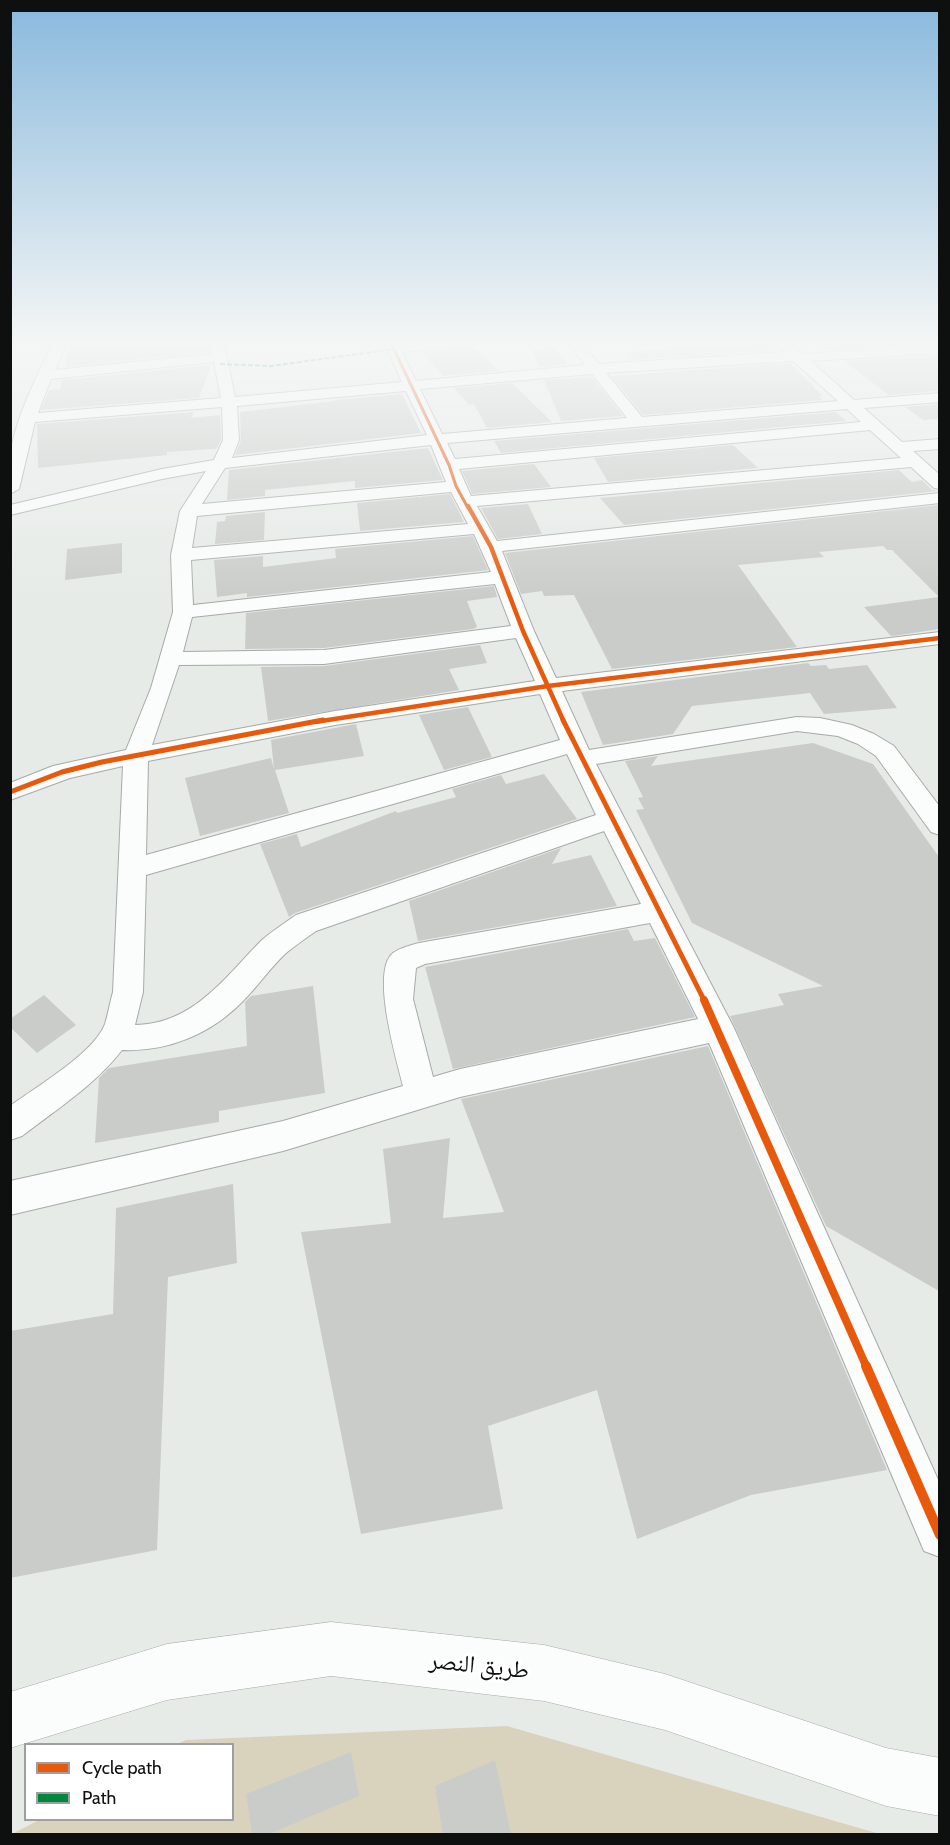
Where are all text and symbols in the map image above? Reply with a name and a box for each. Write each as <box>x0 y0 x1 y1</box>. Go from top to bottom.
street label: طريق النصر <box>427 1646 531 1686</box>
legend <box>24 1743 234 1821</box>
text: Cycle path <box>82 1757 162 1779</box>
text: Path <box>82 1787 116 1809</box>

